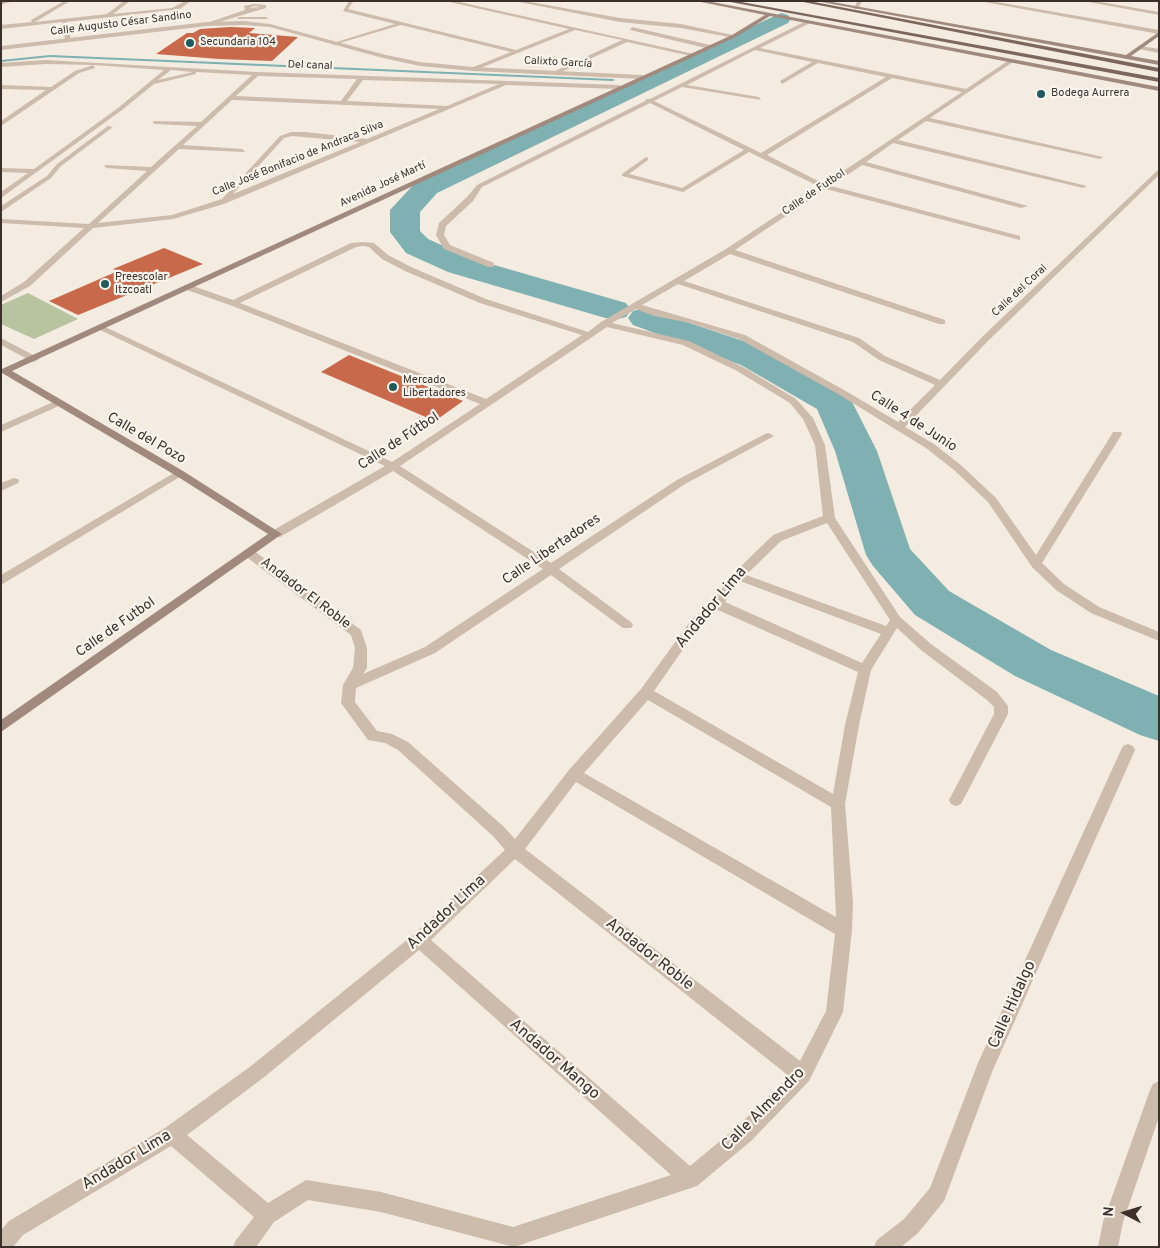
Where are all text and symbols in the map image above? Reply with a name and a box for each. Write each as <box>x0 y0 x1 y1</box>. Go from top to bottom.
street label: Calle Augusto César Sandino <box>50 9 192 39</box>
place label: Secundaria 104 <box>200 36 276 50</box>
marker: Secundaria 104 <box>184 37 196 49</box>
street label: Calixto García <box>523 55 593 71</box>
street label: Del canal <box>287 59 333 73</box>
place label: Bodega Aurrera <box>1051 87 1129 101</box>
marker: Bodega Aurrera <box>1035 88 1047 100</box>
street label: Calle José Bonifacio de Andraca Silva <box>210 118 386 200</box>
street label: Avenida José Martí <box>338 159 428 211</box>
street label: Calle de Futbol <box>780 167 848 219</box>
street label: Calle del Coral <box>990 262 1050 320</box>
place label: Preescolar Itzcoatl <box>115 271 168 297</box>
marker: Preescolar Itzcoatl <box>99 278 111 290</box>
place label: Mercado Libertadores <box>403 374 466 400</box>
marker: Mercado Libertadores <box>387 381 399 393</box>
street label: Calle 4 de Junio <box>866 388 960 456</box>
street label: Calle del Pozo <box>104 410 188 468</box>
street label: Calle de Fútbol <box>355 410 443 474</box>
street label: Calle Libertadores <box>500 511 604 589</box>
street label: Andador El Roble <box>257 555 353 633</box>
street label: Andador Lima <box>672 563 752 653</box>
street label: Calle de Futbol <box>73 594 159 662</box>
street label: Andador Lima <box>404 872 490 954</box>
street label: Andador Roble <box>601 915 697 995</box>
street label: Calle Hidalgo <box>985 958 1041 1052</box>
street label: Andador Mango <box>505 1015 603 1105</box>
street label: Calle Almendro <box>718 1064 810 1156</box>
street label: Andador Lima <box>79 1127 175 1195</box>
north arrow <box>1100 1188 1150 1238</box>
text: N <box>1101 1206 1118 1217</box>

